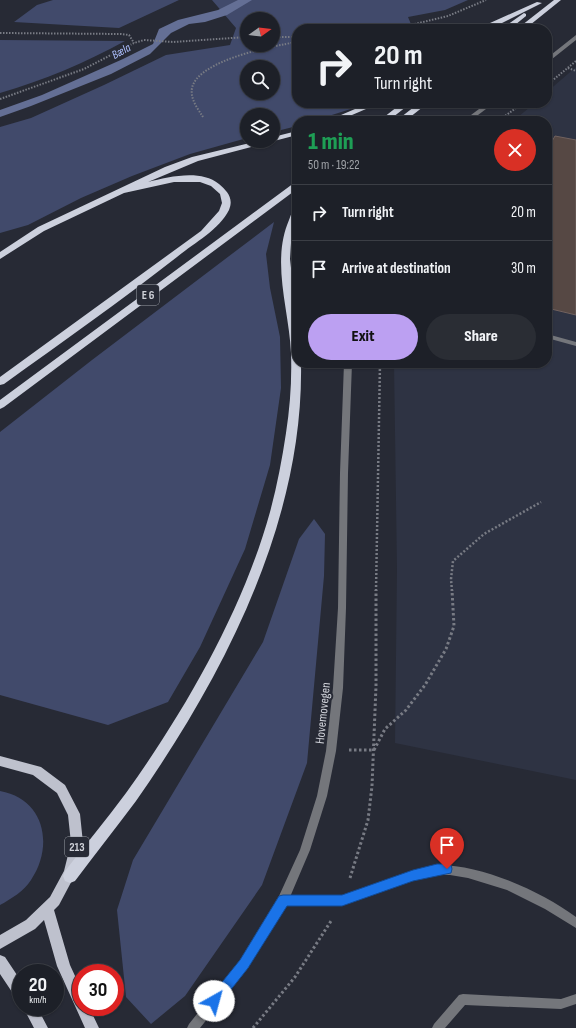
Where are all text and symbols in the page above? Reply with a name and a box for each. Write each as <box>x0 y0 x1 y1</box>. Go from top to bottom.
north arrow <box>240 12 280 52</box>
map controls <box>240 12 280 148</box>
text: 20 m <box>374 39 423 72</box>
water label: Bæla <box>109 40 133 63</box>
icon: right <box>308 40 360 92</box>
button: search <box>240 60 280 100</box>
text: Turn right <box>374 73 432 94</box>
button: layers <box>240 108 280 148</box>
text: 1 min <box>308 127 354 156</box>
button: close <box>494 129 536 171</box>
text: 50 m · 19:22 <box>308 157 360 173</box>
icon: right <box>308 202 330 224</box>
text: Turn right <box>342 203 394 222</box>
text: 20 m <box>511 203 536 222</box>
icon: arrive <box>308 258 330 280</box>
text: Arrive at destination <box>342 259 451 278</box>
text: 30 m <box>511 259 536 278</box>
road number: E 6 <box>137 285 159 305</box>
button: Exit <box>308 314 418 360</box>
button: Share <box>426 314 536 360</box>
street label: Hovemovegen <box>312 682 334 745</box>
pin <box>430 828 464 869</box>
icon: arrive <box>436 834 458 856</box>
road number: 213 <box>65 837 89 857</box>
speed limit sign: 30 <box>72 964 124 1016</box>
text: 20 <box>29 973 47 997</box>
position arrow <box>193 980 235 1022</box>
text: km/h <box>29 994 47 1006</box>

